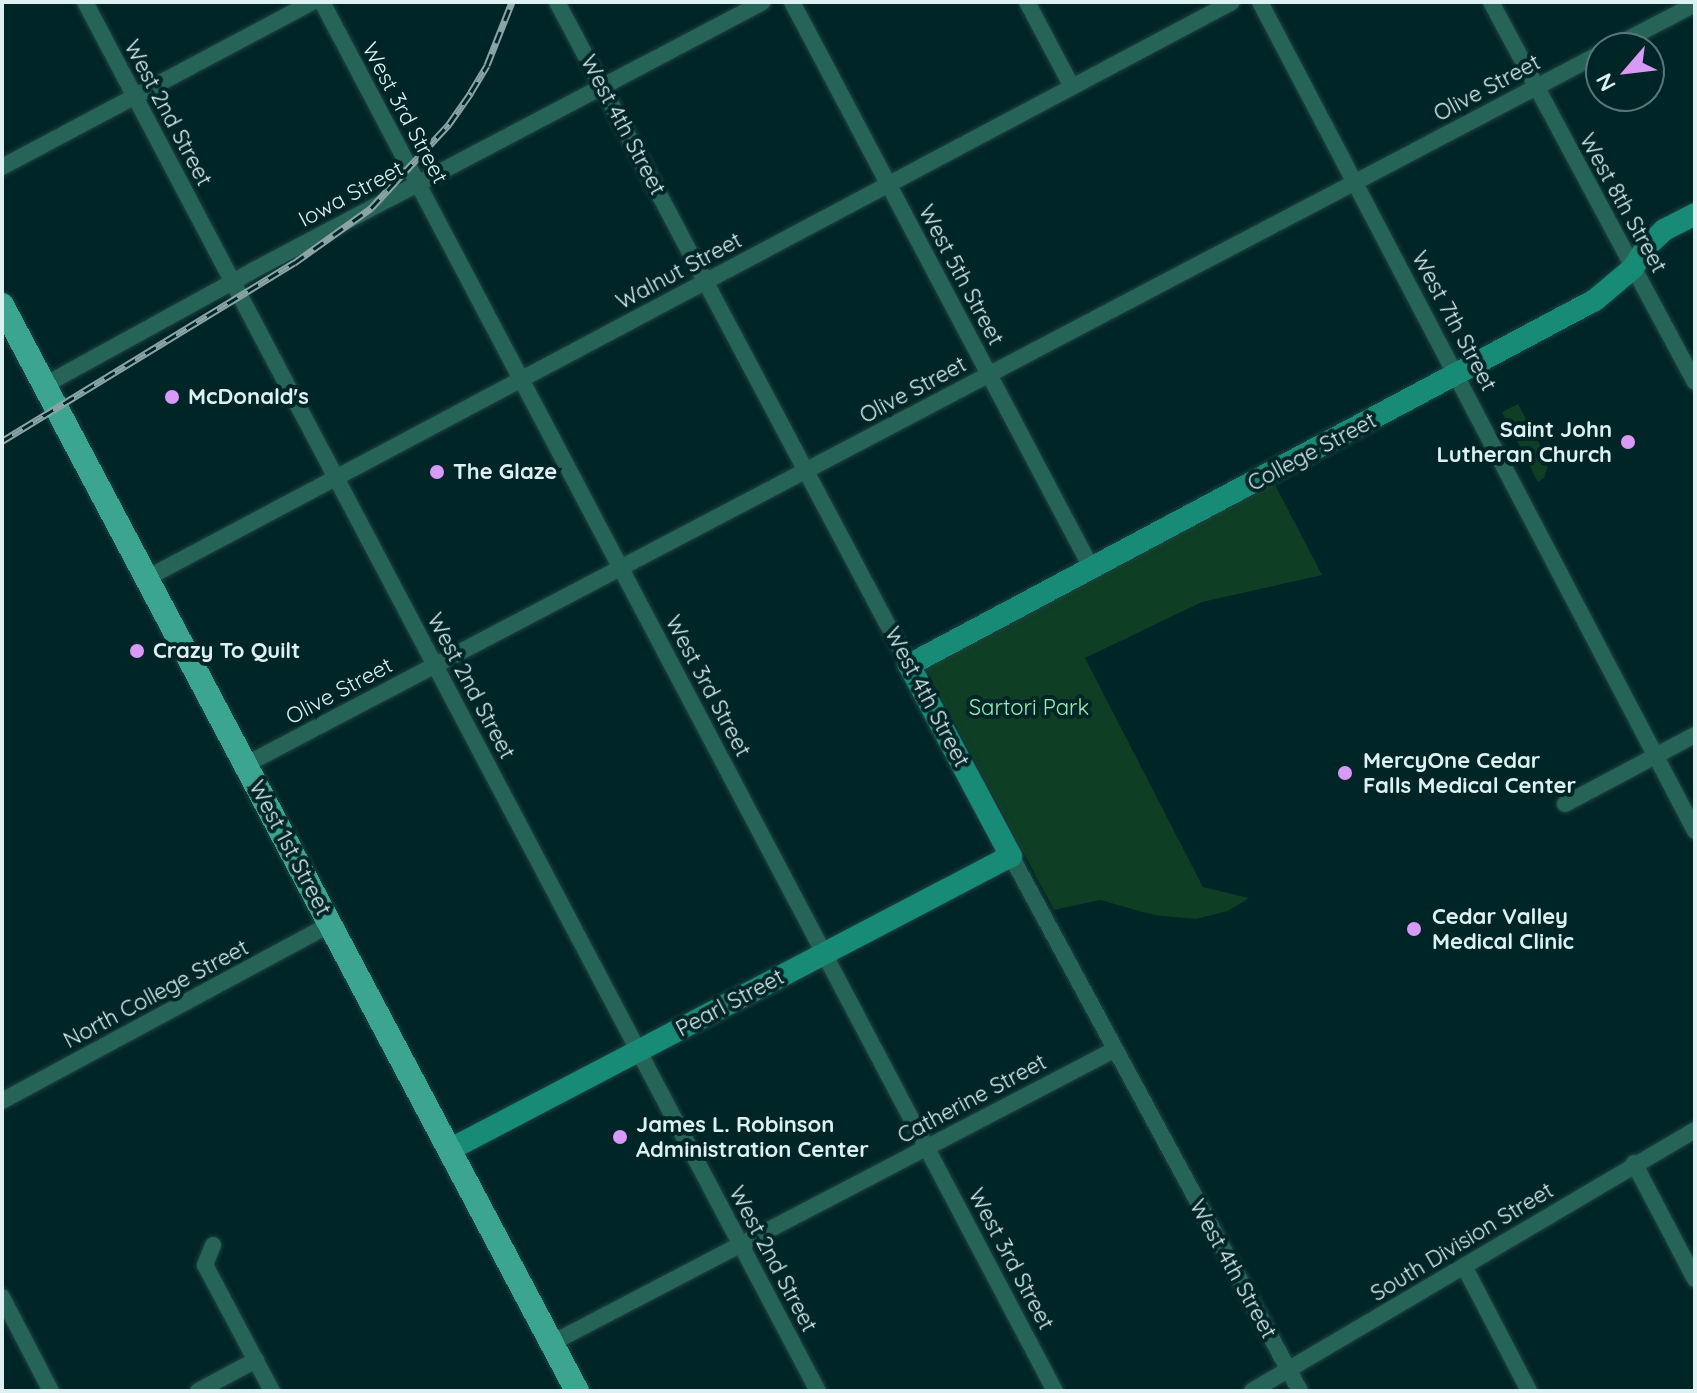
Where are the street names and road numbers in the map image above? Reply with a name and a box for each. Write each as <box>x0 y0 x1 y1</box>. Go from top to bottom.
street label: West 2nd Street <box>118 36 218 190</box>
street label: West 3rd Street <box>357 38 453 188</box>
street label: Olive Street <box>1429 49 1545 127</box>
street label: West 4th Street <box>575 50 671 200</box>
street label: West 8th Street <box>1574 129 1672 277</box>
street label: Iowa Street <box>294 155 408 233</box>
street label: West 5th Street <box>913 200 1009 350</box>
street label: Walnut Street <box>612 227 746 315</box>
street label: West 7th Street <box>1406 247 1502 395</box>
street label: Olive Street <box>855 351 971 429</box>
street label: College Street <box>1243 407 1381 497</box>
street label: West 2nd Street <box>421 609 521 763</box>
street label: West 3rd Street <box>660 611 756 761</box>
street label: West 4th Street <box>879 622 975 772</box>
street label: Olive Street <box>281 652 397 730</box>
street label: West 1st Street <box>243 776 337 920</box>
street label: North College Street <box>59 934 253 1054</box>
street label: Pearl Street <box>672 964 788 1042</box>
street label: Catherine Street <box>893 1049 1051 1149</box>
street label: South Division Street <box>1366 1177 1558 1307</box>
street label: West 2nd Street <box>723 1182 823 1336</box>
street label: West 3rd Street <box>963 1184 1059 1334</box>
street label: West 4th Street <box>1184 1195 1282 1343</box>

